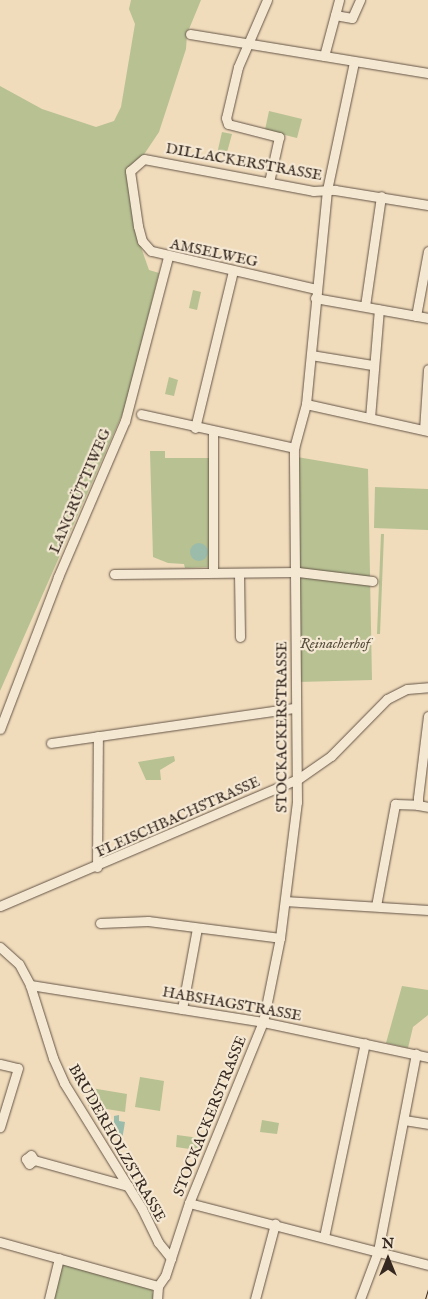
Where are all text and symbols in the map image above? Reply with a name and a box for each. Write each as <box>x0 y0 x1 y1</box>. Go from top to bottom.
street label: DILLACKERSTRASSE <box>164 139 324 185</box>
street label: AMSELWEG <box>168 235 260 271</box>
street label: LANGRÜTTIWEG <box>45 426 115 556</box>
park label: Reinacherhof <box>300 635 370 653</box>
street label: STOCKACKERSTRASSE <box>273 641 291 813</box>
street label: FLEISCHBACHSTRASSE <box>93 773 263 861</box>
street label: HABSHAGSTRASSE <box>161 983 303 1025</box>
street label: STOCKACKERSTRASSE <box>169 1033 251 1199</box>
street label: BRUDERHOLZSTRASSE <box>64 1061 170 1225</box>
north arrow <box>363 1234 413 1284</box>
text: N <box>382 1235 394 1253</box>

